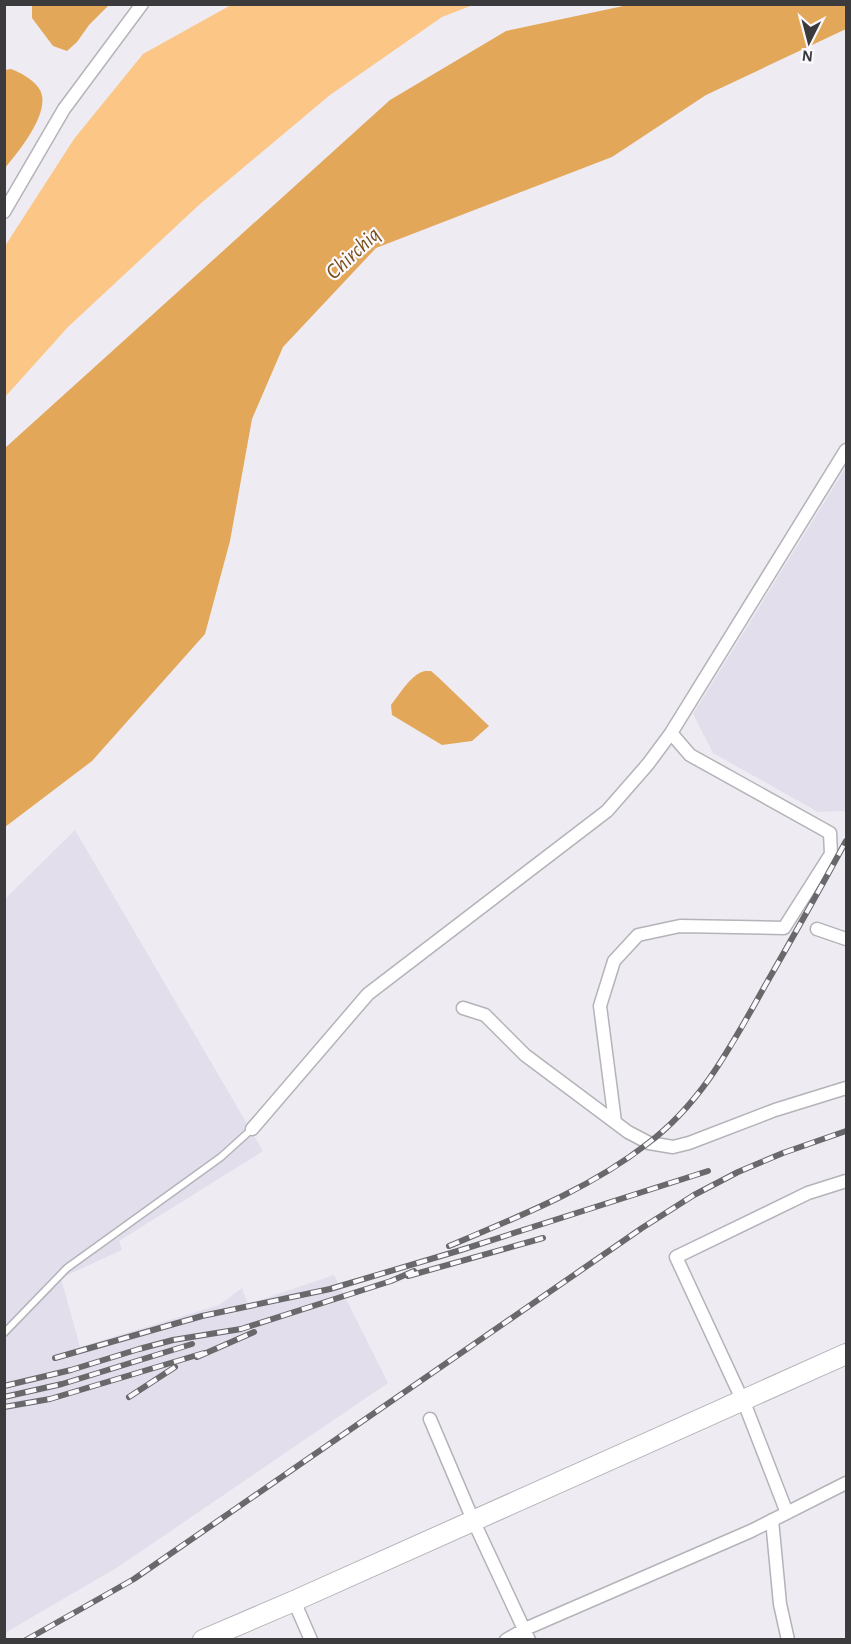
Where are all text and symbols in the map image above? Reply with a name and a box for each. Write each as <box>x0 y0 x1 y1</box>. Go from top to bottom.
north arrow <box>779 12 839 72</box>
text: N <box>801 47 814 64</box>
water label: Chirchiq <box>322 223 384 283</box>

